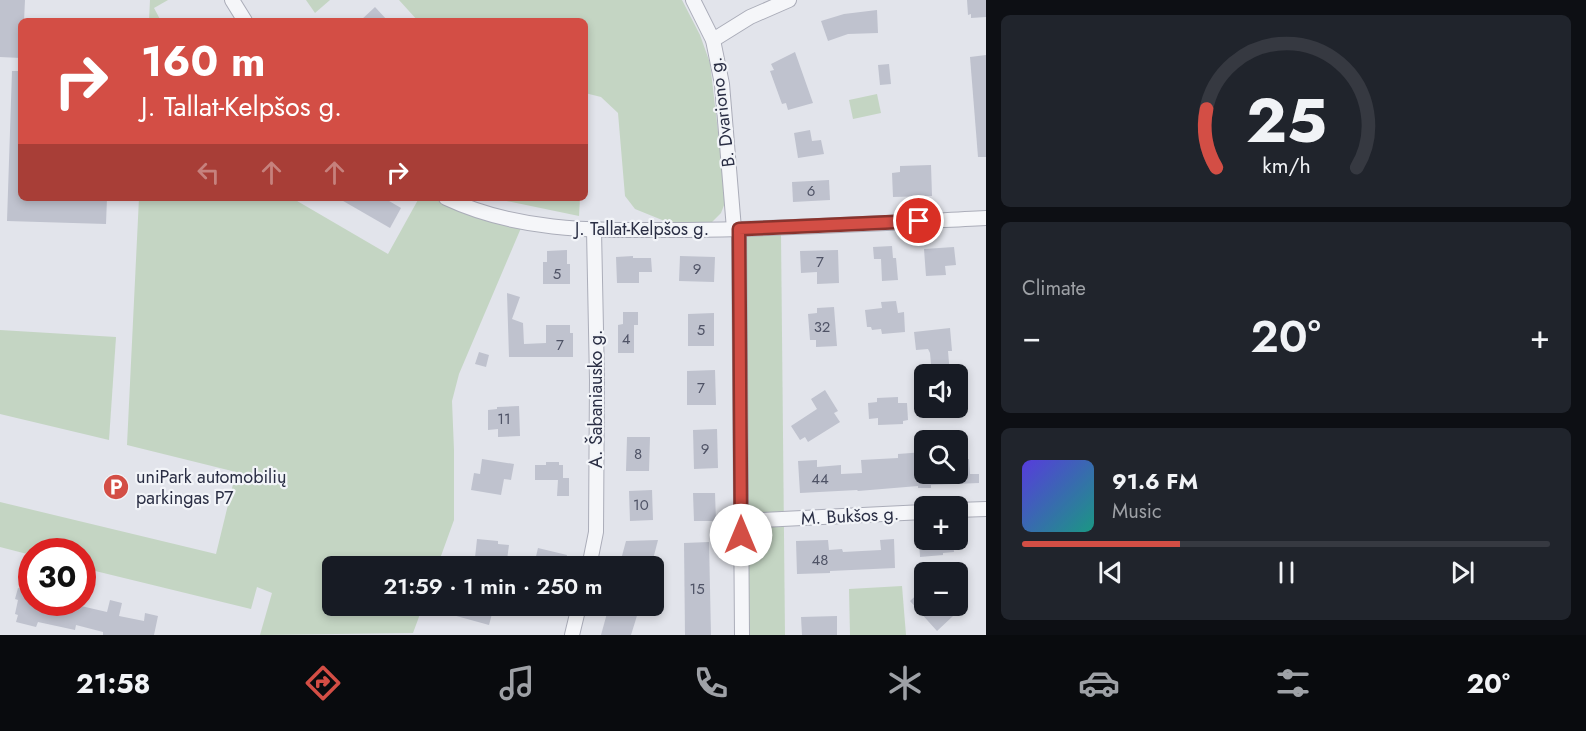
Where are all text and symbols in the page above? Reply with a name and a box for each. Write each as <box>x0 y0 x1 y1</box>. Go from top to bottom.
text: 160 m <box>141 31 265 92</box>
icon: right <box>42 42 120 120</box>
street label: B. Dvariono g. <box>702 55 742 169</box>
text: 25 <box>1245 75 1327 165</box>
text: J. Tallat-Kelpšos g. <box>141 87 342 126</box>
text: km/h <box>1262 150 1310 181</box>
icon: left <box>192 156 225 189</box>
icon: ahead <box>255 156 288 189</box>
icon: ahead <box>318 156 351 189</box>
icon: right <box>381 156 414 189</box>
house number: 6 <box>807 180 815 202</box>
pin <box>893 195 944 246</box>
icon: arrive <box>902 204 935 237</box>
street label: J. Tallat-Kelpšos g. <box>573 216 709 242</box>
house number: 7 <box>816 251 824 273</box>
house number: 9 <box>693 258 701 280</box>
house number: 5 <box>553 263 561 285</box>
text: Climate <box>1022 274 1086 303</box>
text: 20° <box>1250 304 1321 369</box>
text: − <box>1022 313 1041 360</box>
text: + <box>1530 313 1550 360</box>
house number: 32 <box>814 316 830 338</box>
house number: 5 <box>697 319 705 341</box>
house number: 4 <box>622 328 631 350</box>
street label: A. Šabaniausko g. <box>583 330 609 468</box>
house number: 7 <box>556 334 564 356</box>
map controls <box>914 364 968 616</box>
button: sound <box>914 364 968 418</box>
house number: 7 <box>697 377 705 399</box>
house number: 11 <box>497 408 511 430</box>
button: search <box>914 430 968 484</box>
house number: 9 <box>701 438 709 460</box>
house number: 8 <box>634 443 642 465</box>
place label: uniPark automobilių parkingas P7 <box>136 464 286 511</box>
text: 91.6 FM <box>1112 465 1198 497</box>
house number: 44 <box>811 468 829 490</box>
parking icon: uniPark automobilių parkingas P7 <box>101 472 131 502</box>
house number: 10 <box>633 494 649 516</box>
button: + <box>914 496 968 550</box>
text: Music <box>1112 497 1162 526</box>
street label: M. Bukšos g. <box>800 500 900 532</box>
position arrow <box>709 503 773 567</box>
speed limit sign: 30 <box>18 538 96 616</box>
house number: 48 <box>812 549 828 571</box>
icon: previous <box>1094 556 1127 589</box>
icon: pause <box>1270 556 1303 589</box>
icon: next <box>1446 556 1479 589</box>
button: − <box>914 562 968 616</box>
text: 21:59 · 1 min · 250 m <box>384 570 603 602</box>
house number: 15 <box>689 578 705 600</box>
icon: directions <box>302 662 344 704</box>
icon: music <box>496 662 538 704</box>
icon: phone <box>690 662 732 704</box>
icon: climate <box>884 662 926 704</box>
icon: car <box>1078 662 1120 704</box>
icon: filters <box>1272 662 1314 704</box>
text: 21:58 <box>76 664 150 703</box>
text: 20° <box>1466 664 1510 703</box>

